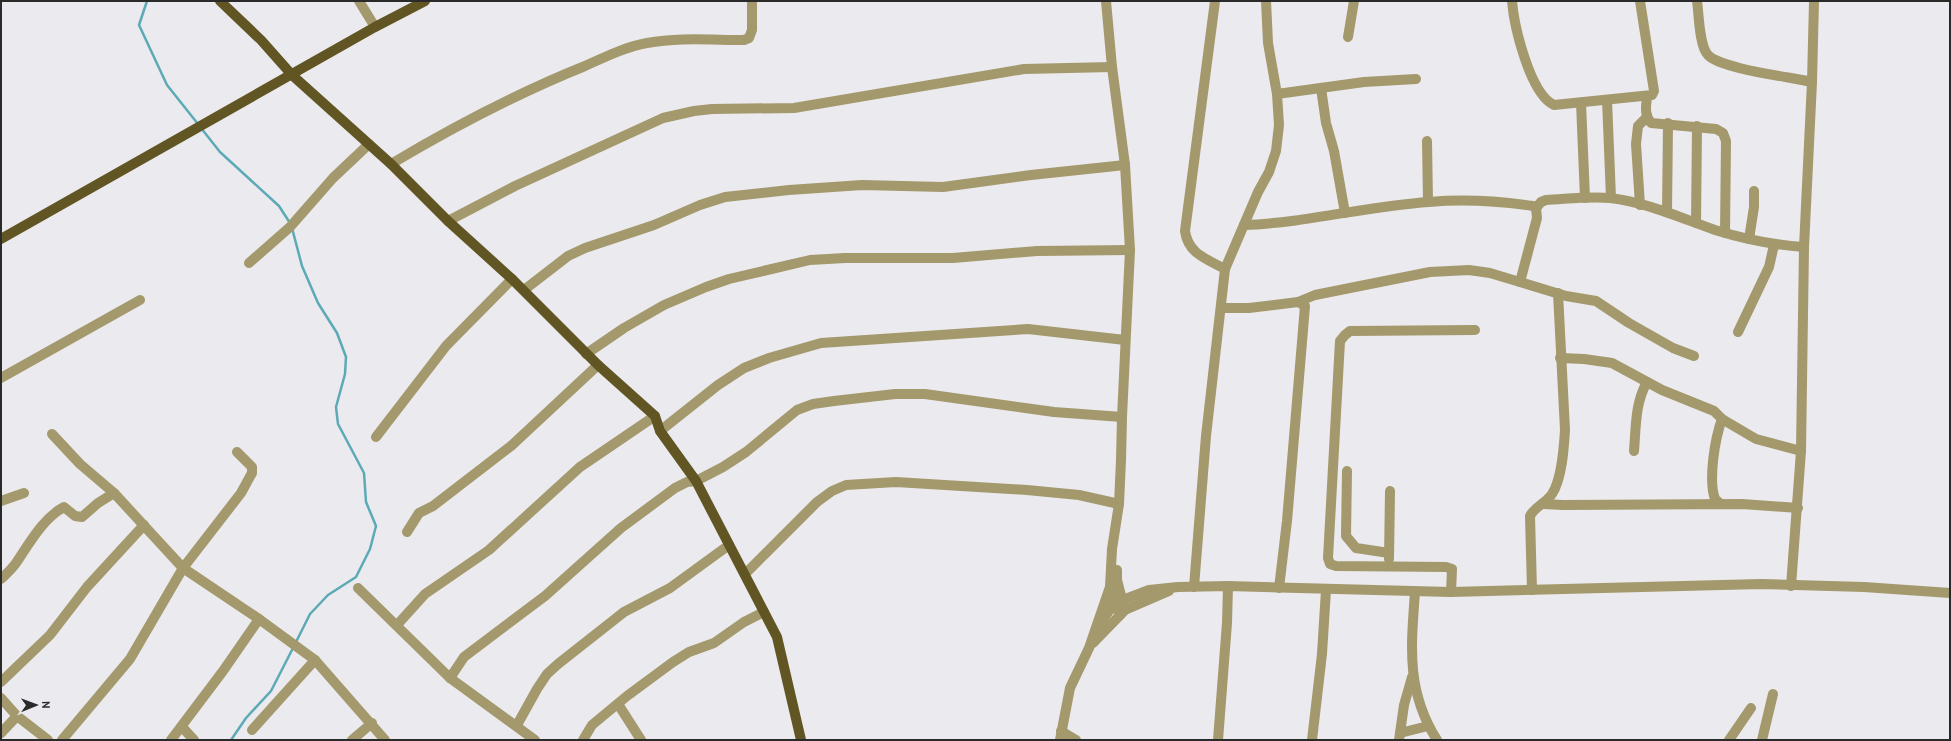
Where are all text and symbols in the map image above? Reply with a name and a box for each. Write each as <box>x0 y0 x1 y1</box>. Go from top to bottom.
north arrow <box>16 685 56 725</box>
text: N <box>39 701 53 709</box>

